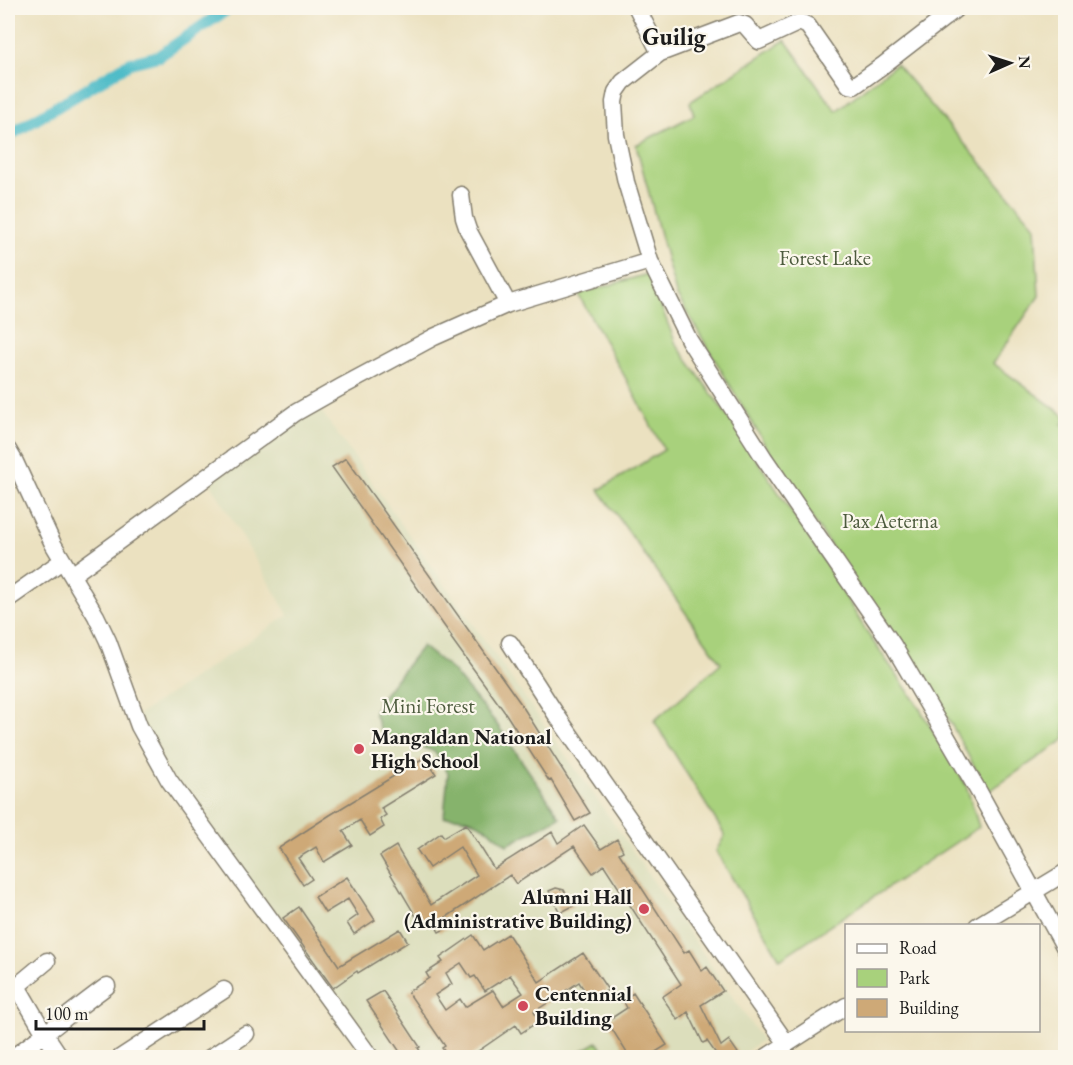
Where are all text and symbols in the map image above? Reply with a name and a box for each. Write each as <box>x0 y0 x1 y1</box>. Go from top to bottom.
district label: Guilig <box>642 21 707 53</box>
north arrow <box>980 33 1040 93</box>
text: N <box>1014 55 1035 69</box>
park label: Forest Lake <box>779 244 871 271</box>
park label: Pax Aeterna <box>842 507 939 534</box>
park label: Mini Forest <box>381 692 475 719</box>
place label: Mangaldan National High School <box>371 723 551 774</box>
marker: Mangaldan National High School <box>352 742 366 756</box>
place label: Alumni Hall (Administrative Building) <box>404 883 632 934</box>
marker: Alumni Hall (Administrative Building) <box>637 902 651 916</box>
legend <box>845 924 1040 1032</box>
text: Road <box>899 936 938 959</box>
text: Park <box>899 966 930 989</box>
place label: Centennial Building <box>535 980 632 1031</box>
scale bar <box>36 993 204 1031</box>
text: Building <box>899 996 959 1019</box>
marker: Centennial Building <box>516 999 530 1013</box>
text: 100 m <box>45 1002 89 1025</box>

